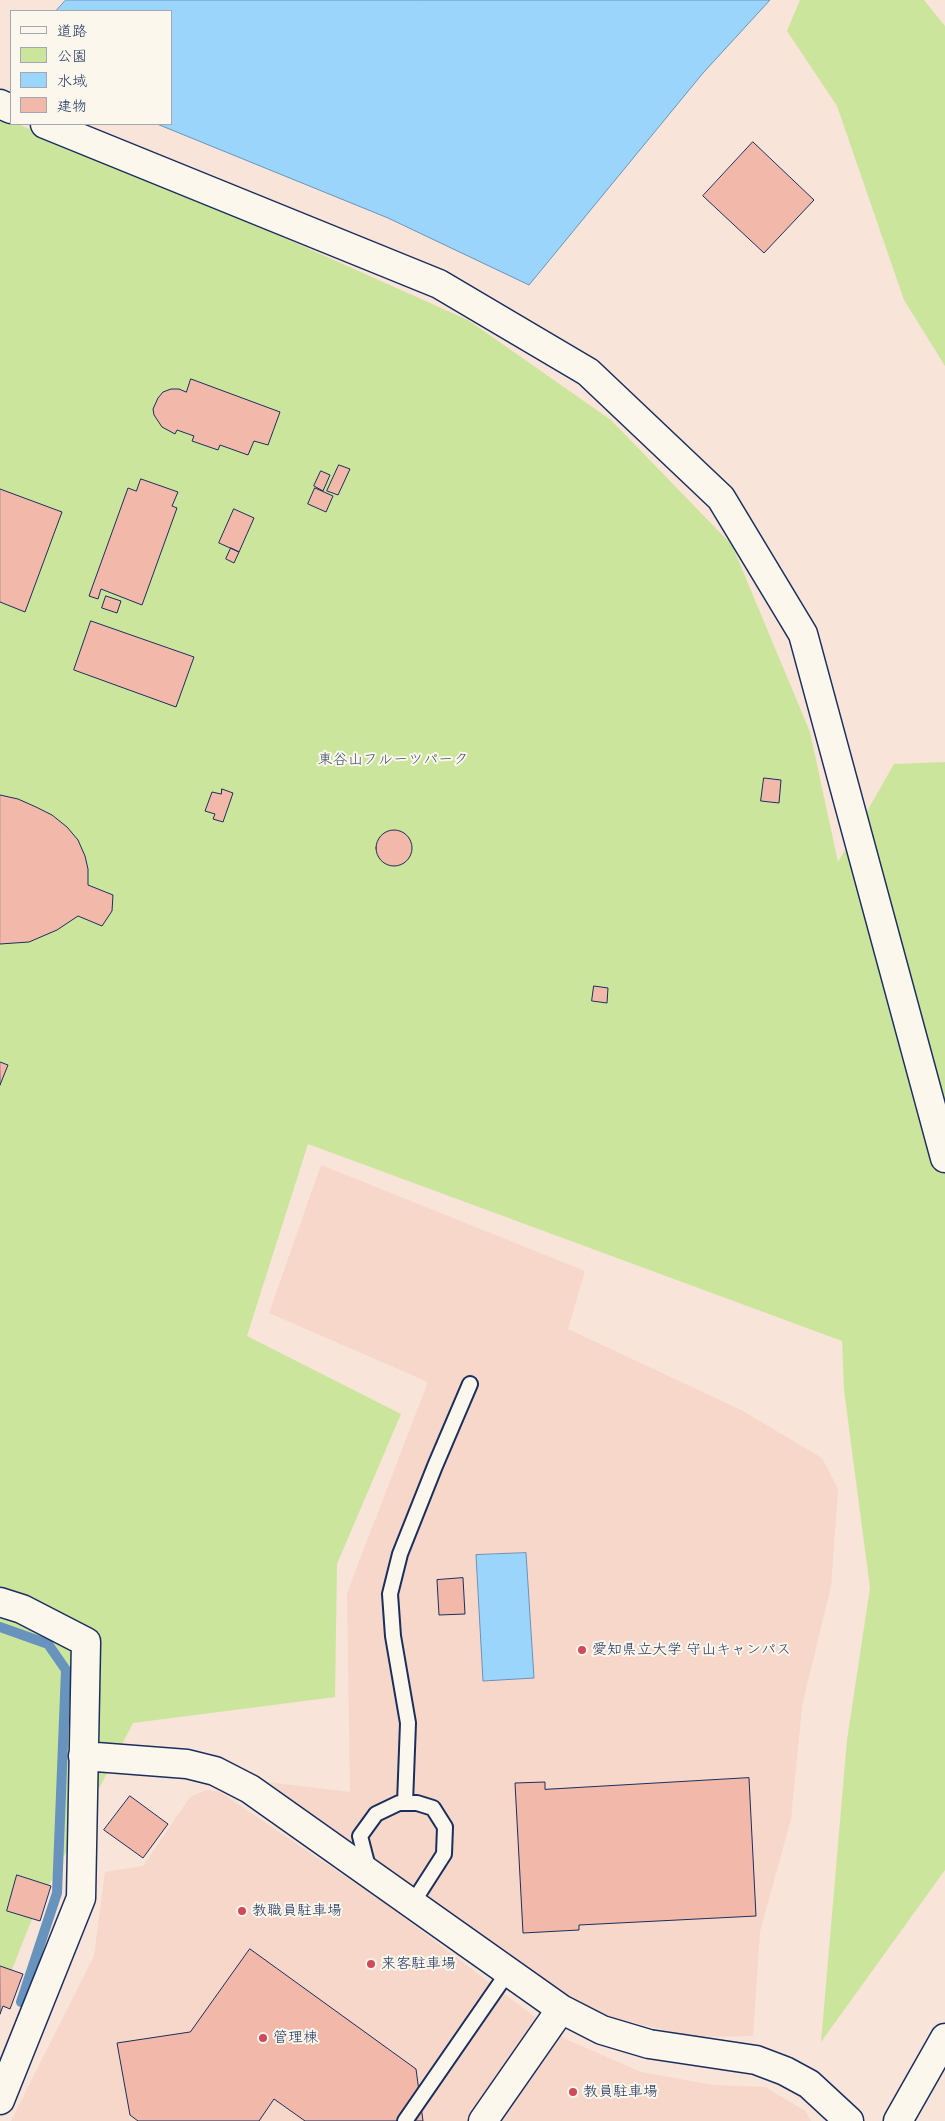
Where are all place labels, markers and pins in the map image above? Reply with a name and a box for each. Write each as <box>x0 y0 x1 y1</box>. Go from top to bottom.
place label: 愛知県立大学 守山キャンパス <box>592 1641 791 1659</box>
marker: 愛知県立大学 守山キャンパス <box>576 1644 588 1656</box>
place label: 教職員駐車場 <box>252 1902 342 1920</box>
marker: 教職員駐車場 <box>236 1905 248 1917</box>
place label: 来客駐車場 <box>381 1955 456 1973</box>
marker: 来客駐車場 <box>365 1958 377 1970</box>
place label: 管理棟 <box>273 2029 318 2047</box>
marker: 管理棟 <box>257 2032 269 2044</box>
place label: 教員駐車場 <box>583 2083 658 2101</box>
marker: 教員駐車場 <box>567 2086 579 2098</box>

